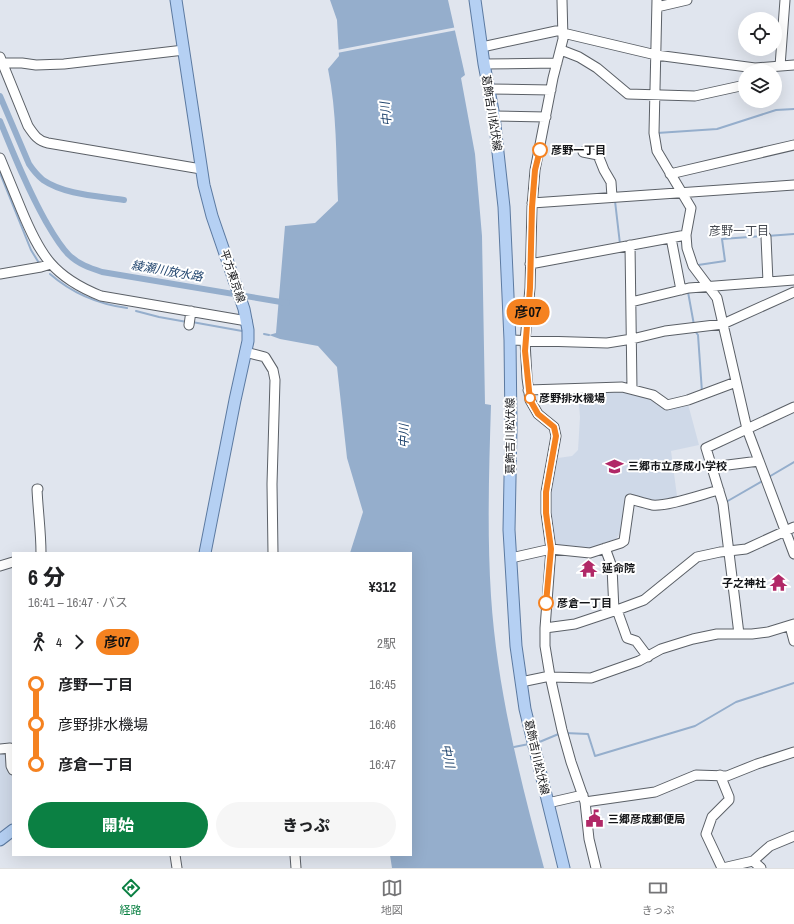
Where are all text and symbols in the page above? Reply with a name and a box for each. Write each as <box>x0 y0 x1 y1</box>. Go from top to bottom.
map controls <box>738 12 782 108</box>
button: locate <box>738 12 782 56</box>
button: layers <box>738 64 782 108</box>
street label: 葛飾吉川松伏線 <box>479 74 505 152</box>
water label: 中川 <box>377 99 395 127</box>
marker: 彦野一丁目 <box>532 142 548 158</box>
place label: 彦野一丁目 <box>551 143 606 157</box>
district label: 彦野一丁目 <box>709 223 769 239</box>
street label: 平方東京線 <box>217 248 249 304</box>
water label: 綾瀬川放水路 <box>130 257 205 285</box>
line badge: 彦07 <box>505 299 551 325</box>
text: 彦07 <box>515 303 541 321</box>
place label: 彦野排水機場 <box>539 391 605 405</box>
marker: 彦野排水機場 <box>524 392 536 404</box>
street label: 葛飾吉川松伏線 <box>503 398 517 475</box>
water label: 中川 <box>396 422 412 448</box>
school or university icon: 三郷市立彦成小学校 <box>605 456 625 476</box>
place label: 三郷市立彦成小学校 <box>628 459 727 473</box>
temple icon: 延命院 <box>579 558 599 578</box>
place label: 延命院 <box>602 561 635 575</box>
text: 6 分 <box>28 562 65 592</box>
temple icon: 子之神社 <box>769 573 789 593</box>
text: ¥312 <box>369 576 396 597</box>
place label: 子之神社 <box>722 576 766 590</box>
text: 16:41 – 16:47 · バス <box>28 594 128 611</box>
marker: 彦倉一丁目 <box>538 595 554 611</box>
place label: 彦倉一丁目 <box>557 596 612 610</box>
icon: walk <box>28 631 50 653</box>
icon: forward <box>68 631 90 653</box>
text: 彦07 <box>104 633 131 651</box>
text: 4 <box>56 634 62 651</box>
text: 2駅 <box>377 635 396 652</box>
text: 彦野一丁目 <box>58 674 133 695</box>
text: 16:45 <box>369 676 396 693</box>
text: 彦野排水機場 <box>58 714 148 735</box>
text: 16:46 <box>369 716 396 733</box>
street label: 葛飾吉川松伏線 <box>522 718 552 796</box>
water label: 中川 <box>438 743 459 771</box>
text: 彦倉一丁目 <box>58 754 133 775</box>
text: 16:47 <box>369 756 396 773</box>
button: 開始 <box>28 802 208 848</box>
button: きっぷ <box>216 802 396 848</box>
public building icon: 三郷彦成郵便局 <box>585 809 605 829</box>
place label: 三郷彦成郵便局 <box>608 812 685 826</box>
tab: 経路 <box>120 877 142 917</box>
tab: 地図 <box>381 877 403 917</box>
tab: きっぷ <box>642 877 674 917</box>

